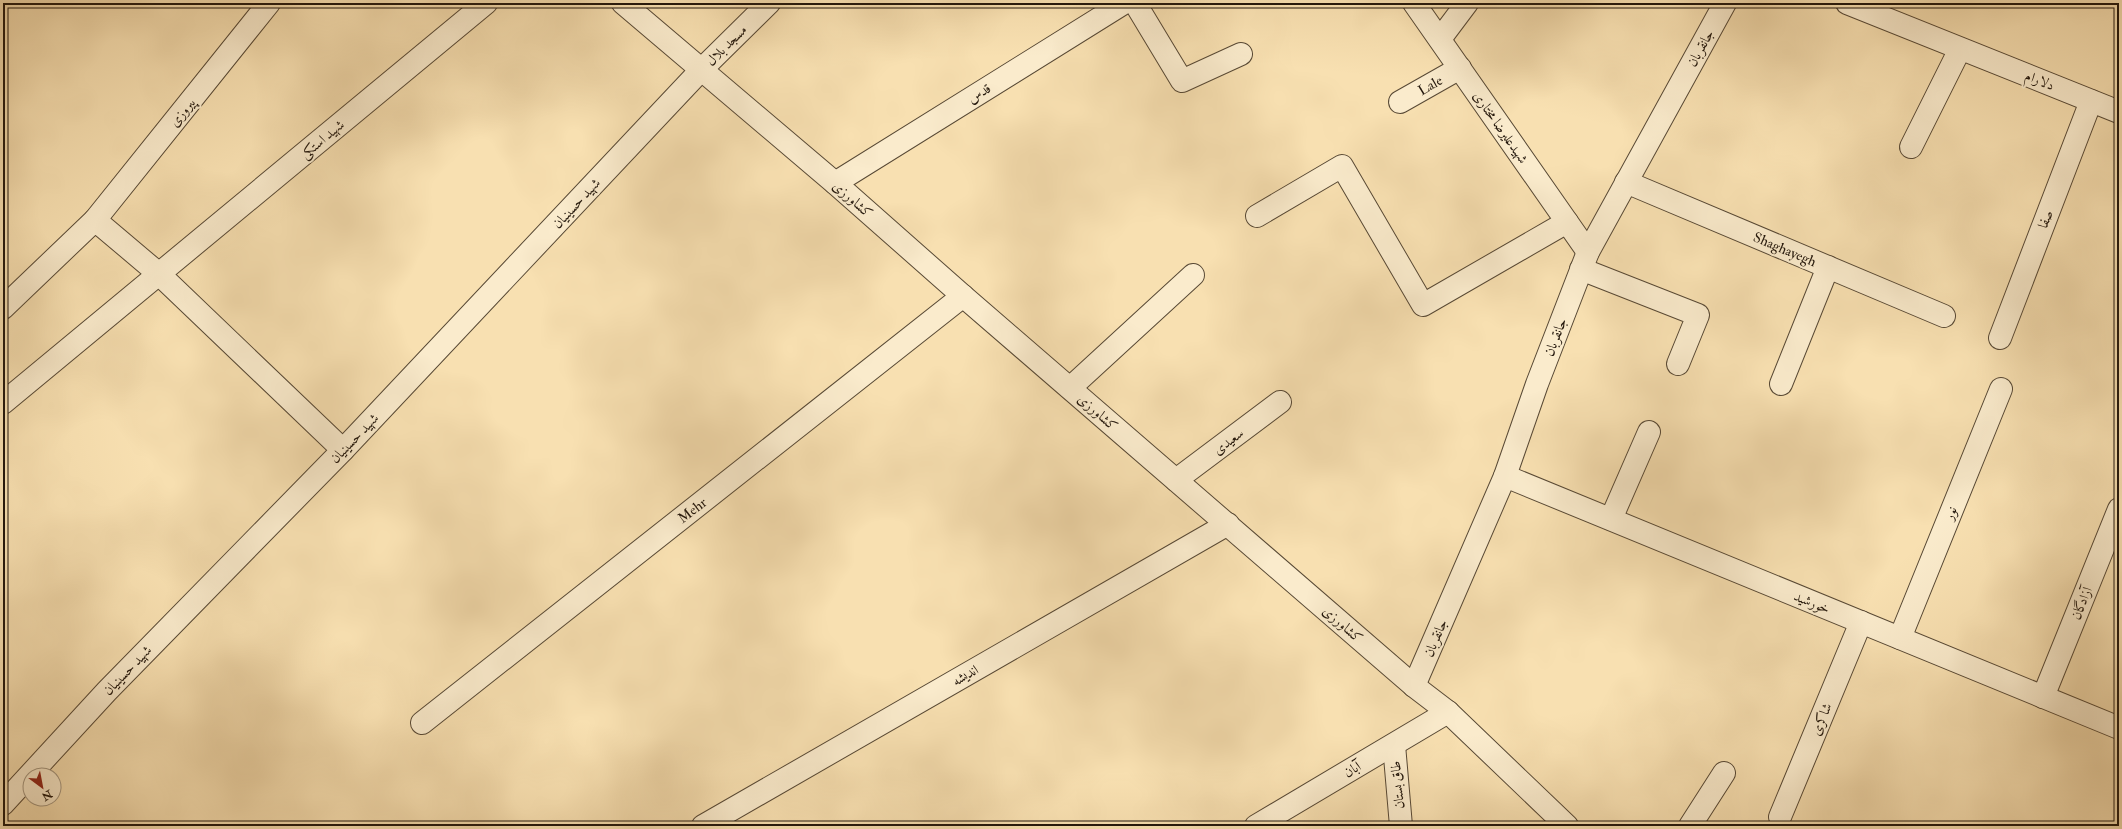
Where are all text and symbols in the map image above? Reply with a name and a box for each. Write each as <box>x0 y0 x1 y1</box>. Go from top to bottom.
street label: مسجد بلال <box>702 21 750 69</box>
street label: جانقربان <box>1683 27 1717 70</box>
street label: دلارام <box>2021 67 2057 98</box>
street label: Lale <box>1415 72 1446 99</box>
street label: قدس <box>964 80 994 107</box>
street label: شهیدعلیرضا مختاری <box>1469 88 1532 167</box>
street label: پیروزی <box>166 93 202 131</box>
street label: شهید استکی <box>297 116 349 163</box>
street label: شهید حسینیان <box>549 174 605 233</box>
street label: کشاورزی <box>829 177 876 221</box>
street label: صفا <box>2034 208 2057 231</box>
street label: Shaghayegh <box>1750 229 1820 272</box>
street label: جانقربان <box>1540 316 1570 359</box>
street label: کشاورزی <box>1074 390 1121 434</box>
street label: شهید حسینیان <box>326 410 383 468</box>
street label: سعیدی <box>1210 424 1247 458</box>
street label: Mehr <box>675 493 711 527</box>
street label: نور <box>1939 504 1961 524</box>
street label: آزادگان <box>2067 582 2096 622</box>
street label: خورشید <box>1791 588 1832 617</box>
street label: کشاورزی <box>1319 602 1366 646</box>
street label: جانقربان <box>1420 617 1451 660</box>
street label: شهید حسینیان <box>99 642 156 700</box>
street label: اندیشه <box>949 661 981 690</box>
street label: شاکری <box>1807 700 1836 738</box>
street label: آبان <box>1341 757 1366 781</box>
street label: طاق بستان <box>1387 760 1408 810</box>
north arrow <box>22 767 62 807</box>
text: N <box>38 786 56 804</box>

